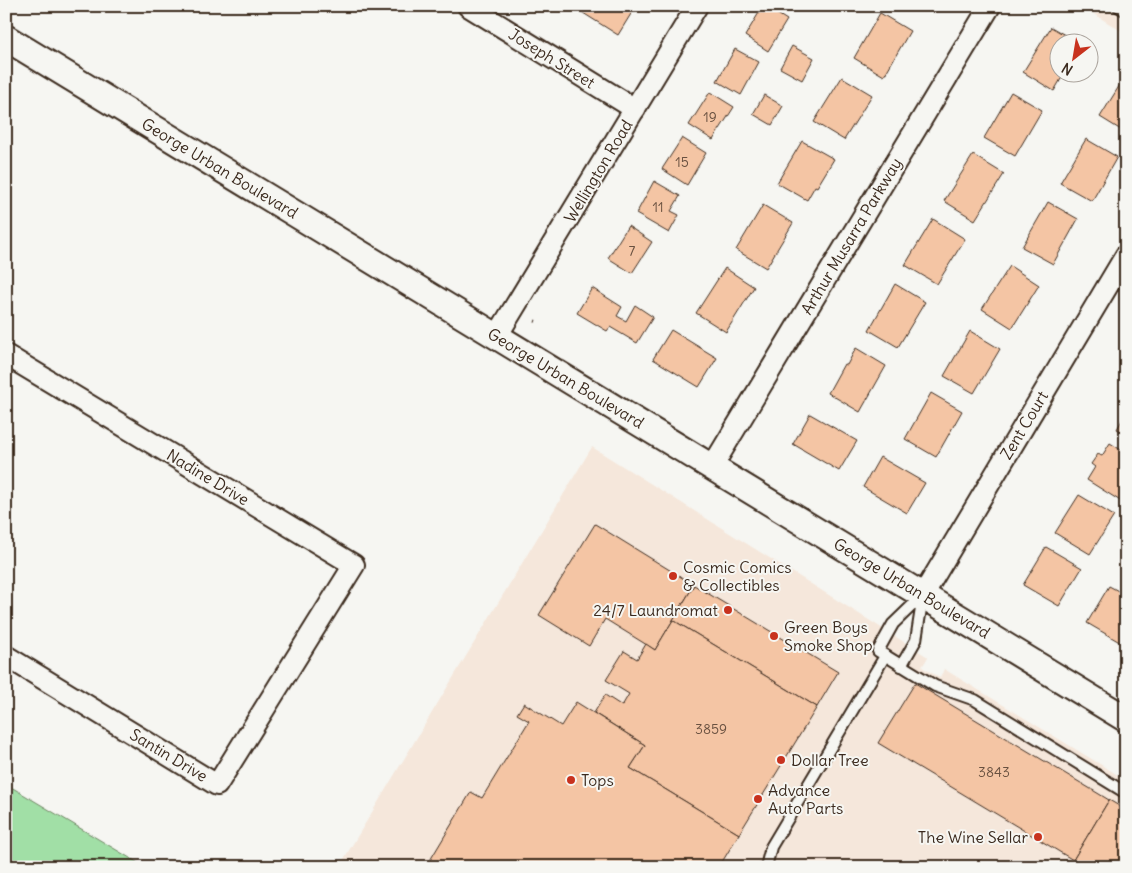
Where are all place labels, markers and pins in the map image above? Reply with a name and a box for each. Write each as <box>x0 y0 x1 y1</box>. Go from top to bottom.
place label: Cosmic Comics & Collectibles <box>683 557 792 595</box>
marker: Cosmic Comics & Collectibles <box>667 570 679 582</box>
place label: 24/7 Laundromat <box>593 600 719 620</box>
marker: 24/7 Laundromat <box>722 604 734 616</box>
place label: Green Boys Smoke Shop <box>784 617 873 655</box>
marker: Green Boys Smoke Shop <box>768 630 780 642</box>
place label: Dollar Tree <box>791 750 869 770</box>
marker: Dollar Tree <box>775 754 787 766</box>
place label: Tops <box>581 770 614 790</box>
marker: Tops <box>565 774 577 786</box>
place label: Advance Auto Parts <box>768 780 843 818</box>
marker: Advance Auto Parts <box>752 793 764 805</box>
place label: The Wine Sellar <box>918 827 1028 847</box>
marker: The Wine Sellar <box>1032 831 1044 843</box>

